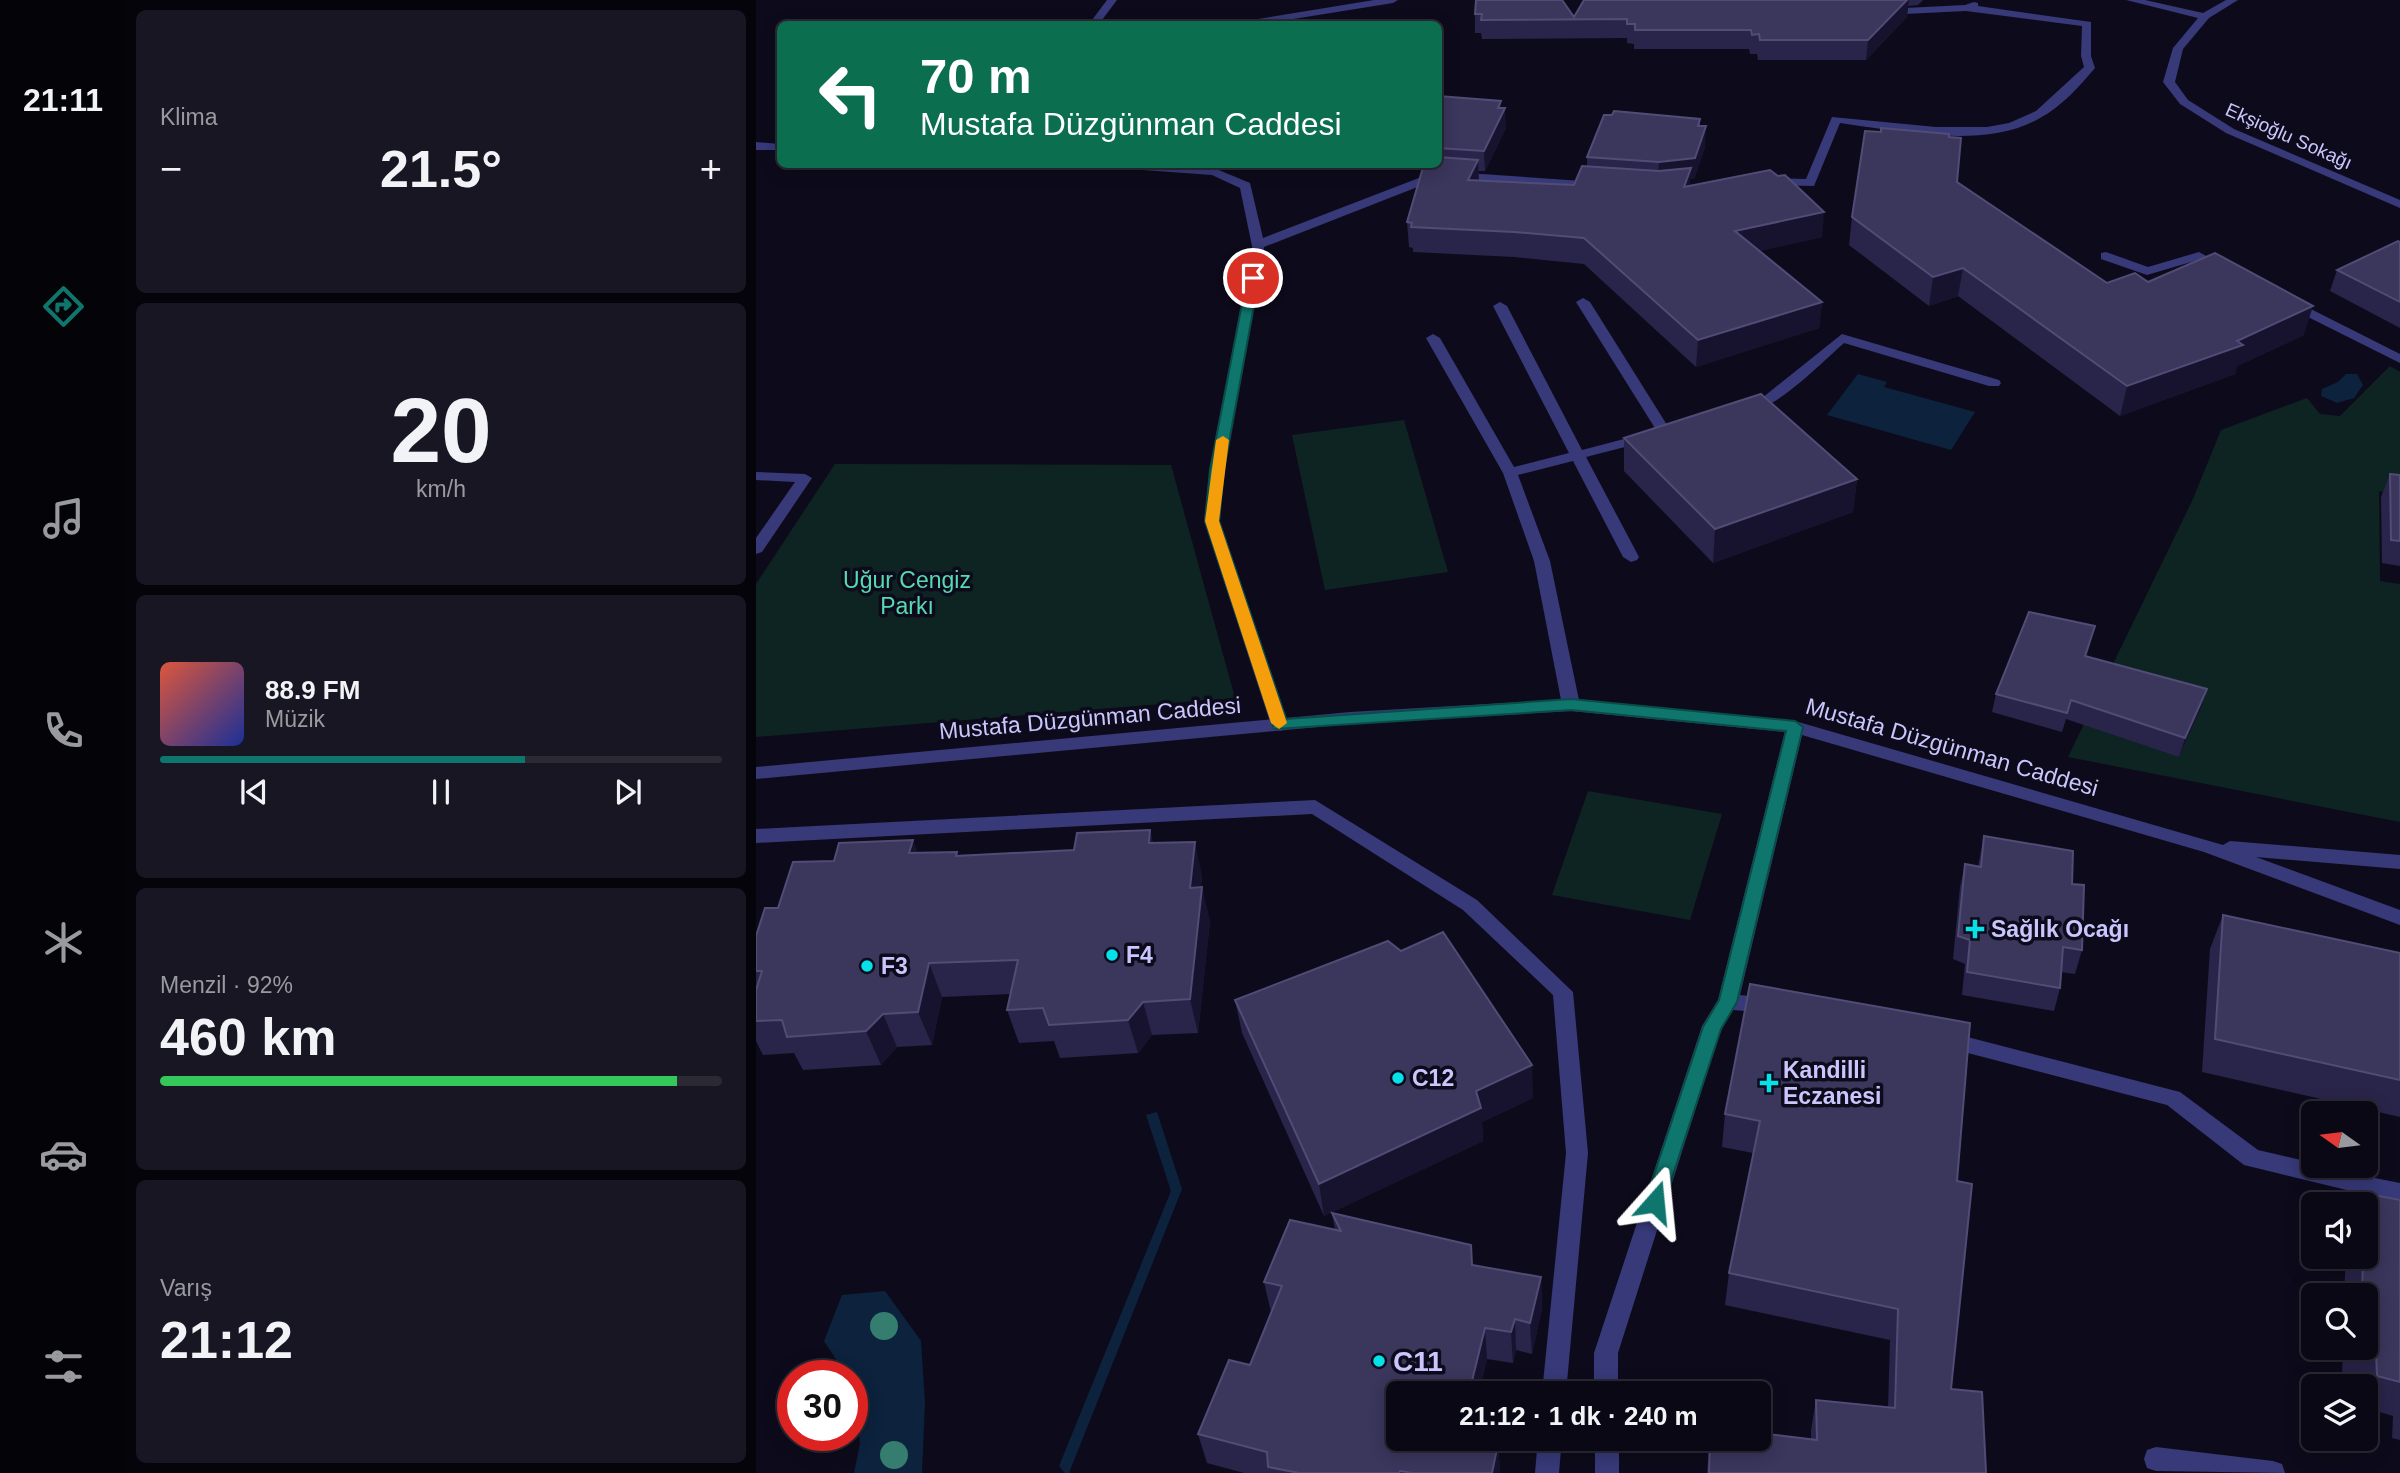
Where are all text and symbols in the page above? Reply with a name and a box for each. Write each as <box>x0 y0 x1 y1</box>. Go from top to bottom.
icon: left <box>805 49 896 140</box>
text: 70 m <box>920 49 1032 103</box>
text: 21:11 <box>23 82 103 118</box>
street label: Ekşioğlu Sokağı <box>2222 99 2356 173</box>
text: Klima <box>160 104 218 130</box>
text: Mustafa Düzgünman Caddesi <box>920 106 1342 142</box>
text: 21.5° <box>380 140 502 198</box>
text: − <box>160 148 182 190</box>
text: + <box>700 148 722 190</box>
pin <box>1223 248 1283 308</box>
icon: arrive <box>1234 259 1272 297</box>
icon: directions <box>39 282 88 331</box>
text: 20 <box>390 380 492 481</box>
text: km/h <box>416 476 466 502</box>
icon: music <box>39 494 88 543</box>
park label: Uğur Cengiz Parkı <box>843 567 971 619</box>
text: 88.9 FM <box>265 675 360 705</box>
street label: Mustafa Düzgünman Caddesi <box>938 692 1242 744</box>
street label: Mustafa Düzgünman Caddesi <box>1803 693 2101 801</box>
icon: phone <box>39 706 88 755</box>
text: Müzik <box>265 706 325 732</box>
icon: previous <box>235 773 273 811</box>
icon: pause <box>422 773 460 811</box>
icon: next <box>609 773 647 811</box>
place label: Sağlık Ocağı <box>1991 916 2129 942</box>
icon: climate <box>39 918 88 967</box>
marker: Sağlık Ocağı <box>1965 919 1985 939</box>
place label: F4 <box>1126 942 1153 968</box>
marker: F4 <box>1104 947 1120 963</box>
place label: F3 <box>881 953 908 979</box>
marker: F3 <box>859 958 875 974</box>
text: Menzil · 92% <box>160 972 293 998</box>
text: 460 km <box>160 1008 336 1066</box>
place label: Kandilli Eczanesi <box>1783 1057 1881 1109</box>
place label: C12 <box>1412 1065 1454 1091</box>
marker: C12 <box>1390 1070 1406 1086</box>
marker: Kandilli Eczanesi <box>1761 1075 1777 1091</box>
north arrow <box>2301 1101 2378 1178</box>
map controls <box>2301 1101 2378 1451</box>
icon: car <box>39 1130 88 1179</box>
position arrow <box>1618 1165 1692 1239</box>
button: sound <box>2301 1192 2378 1269</box>
text: Varış <box>160 1275 212 1301</box>
button: search <box>2301 1283 2378 1360</box>
text: 21:12 <box>160 1311 293 1369</box>
icon: filters <box>39 1342 88 1391</box>
place label: C11 <box>1393 1346 1443 1377</box>
marker: C11 <box>1371 1353 1387 1369</box>
speed limit sign: 30 <box>777 1360 868 1451</box>
button: layers <box>2301 1374 2378 1451</box>
text: 21:12 · 1 dk · 240 m <box>1459 1401 1698 1431</box>

